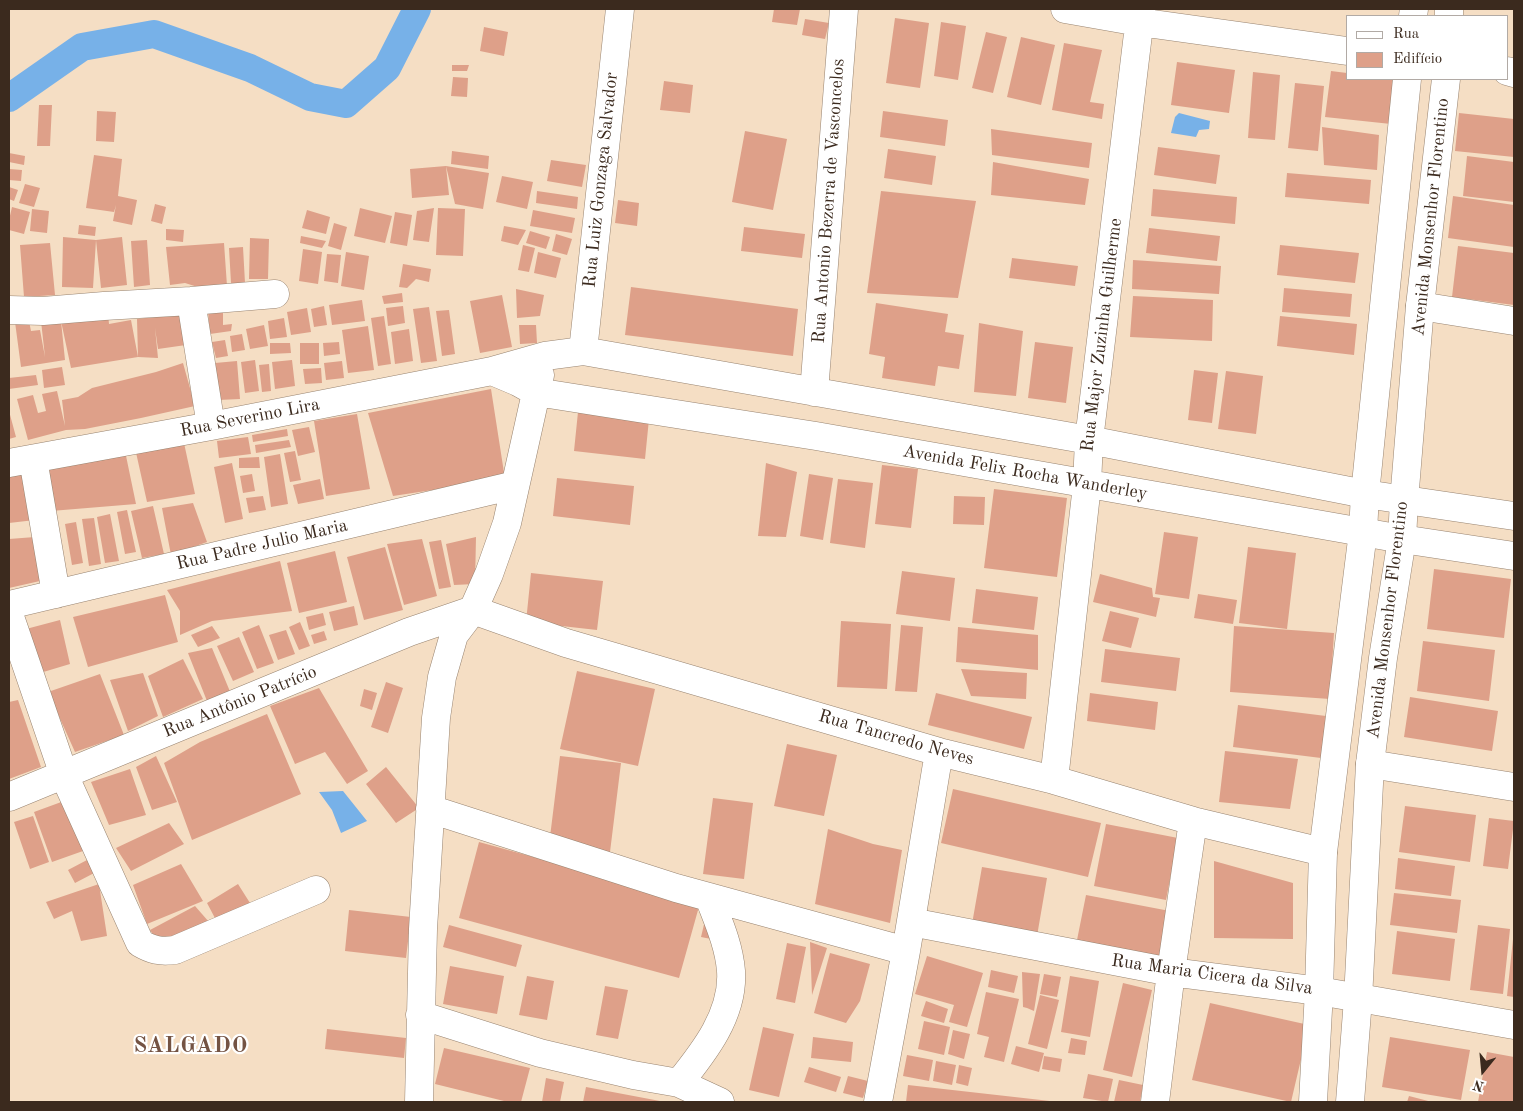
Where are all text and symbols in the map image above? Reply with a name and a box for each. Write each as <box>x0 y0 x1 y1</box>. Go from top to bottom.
legend <box>1346 15 1508 80</box>
text: Rua <box>1393 27 1419 42</box>
text: Edifício <box>1393 52 1442 67</box>
street label: Rua Antonio Bezerra de Vasconcelos <box>808 58 850 344</box>
street label: Rua Luiz Gonzaga Salvador <box>579 71 623 289</box>
street label: Avenida Monsenhor Florentino <box>1408 97 1454 337</box>
street label: Rua Major Zuzinha Guilherme <box>1077 217 1127 453</box>
street label: Rua Severino Lira <box>178 394 322 442</box>
street label: Avenida Felix Rocha Wanderley <box>901 441 1149 505</box>
street label: Avenida Monsenhor Florentino <box>1363 500 1413 740</box>
street label: Rua Padre Julio Maria <box>174 515 350 575</box>
street label: Rua Antônio Patrício <box>160 661 320 743</box>
street label: Rua Tancredo Neves <box>816 705 976 771</box>
street label: Rua Maria Cicera da Silva <box>1110 950 1314 1000</box>
district label: SALGADO <box>133 1033 249 1059</box>
north arrow <box>1458 1046 1508 1096</box>
text: N <box>1471 1077 1486 1094</box>

